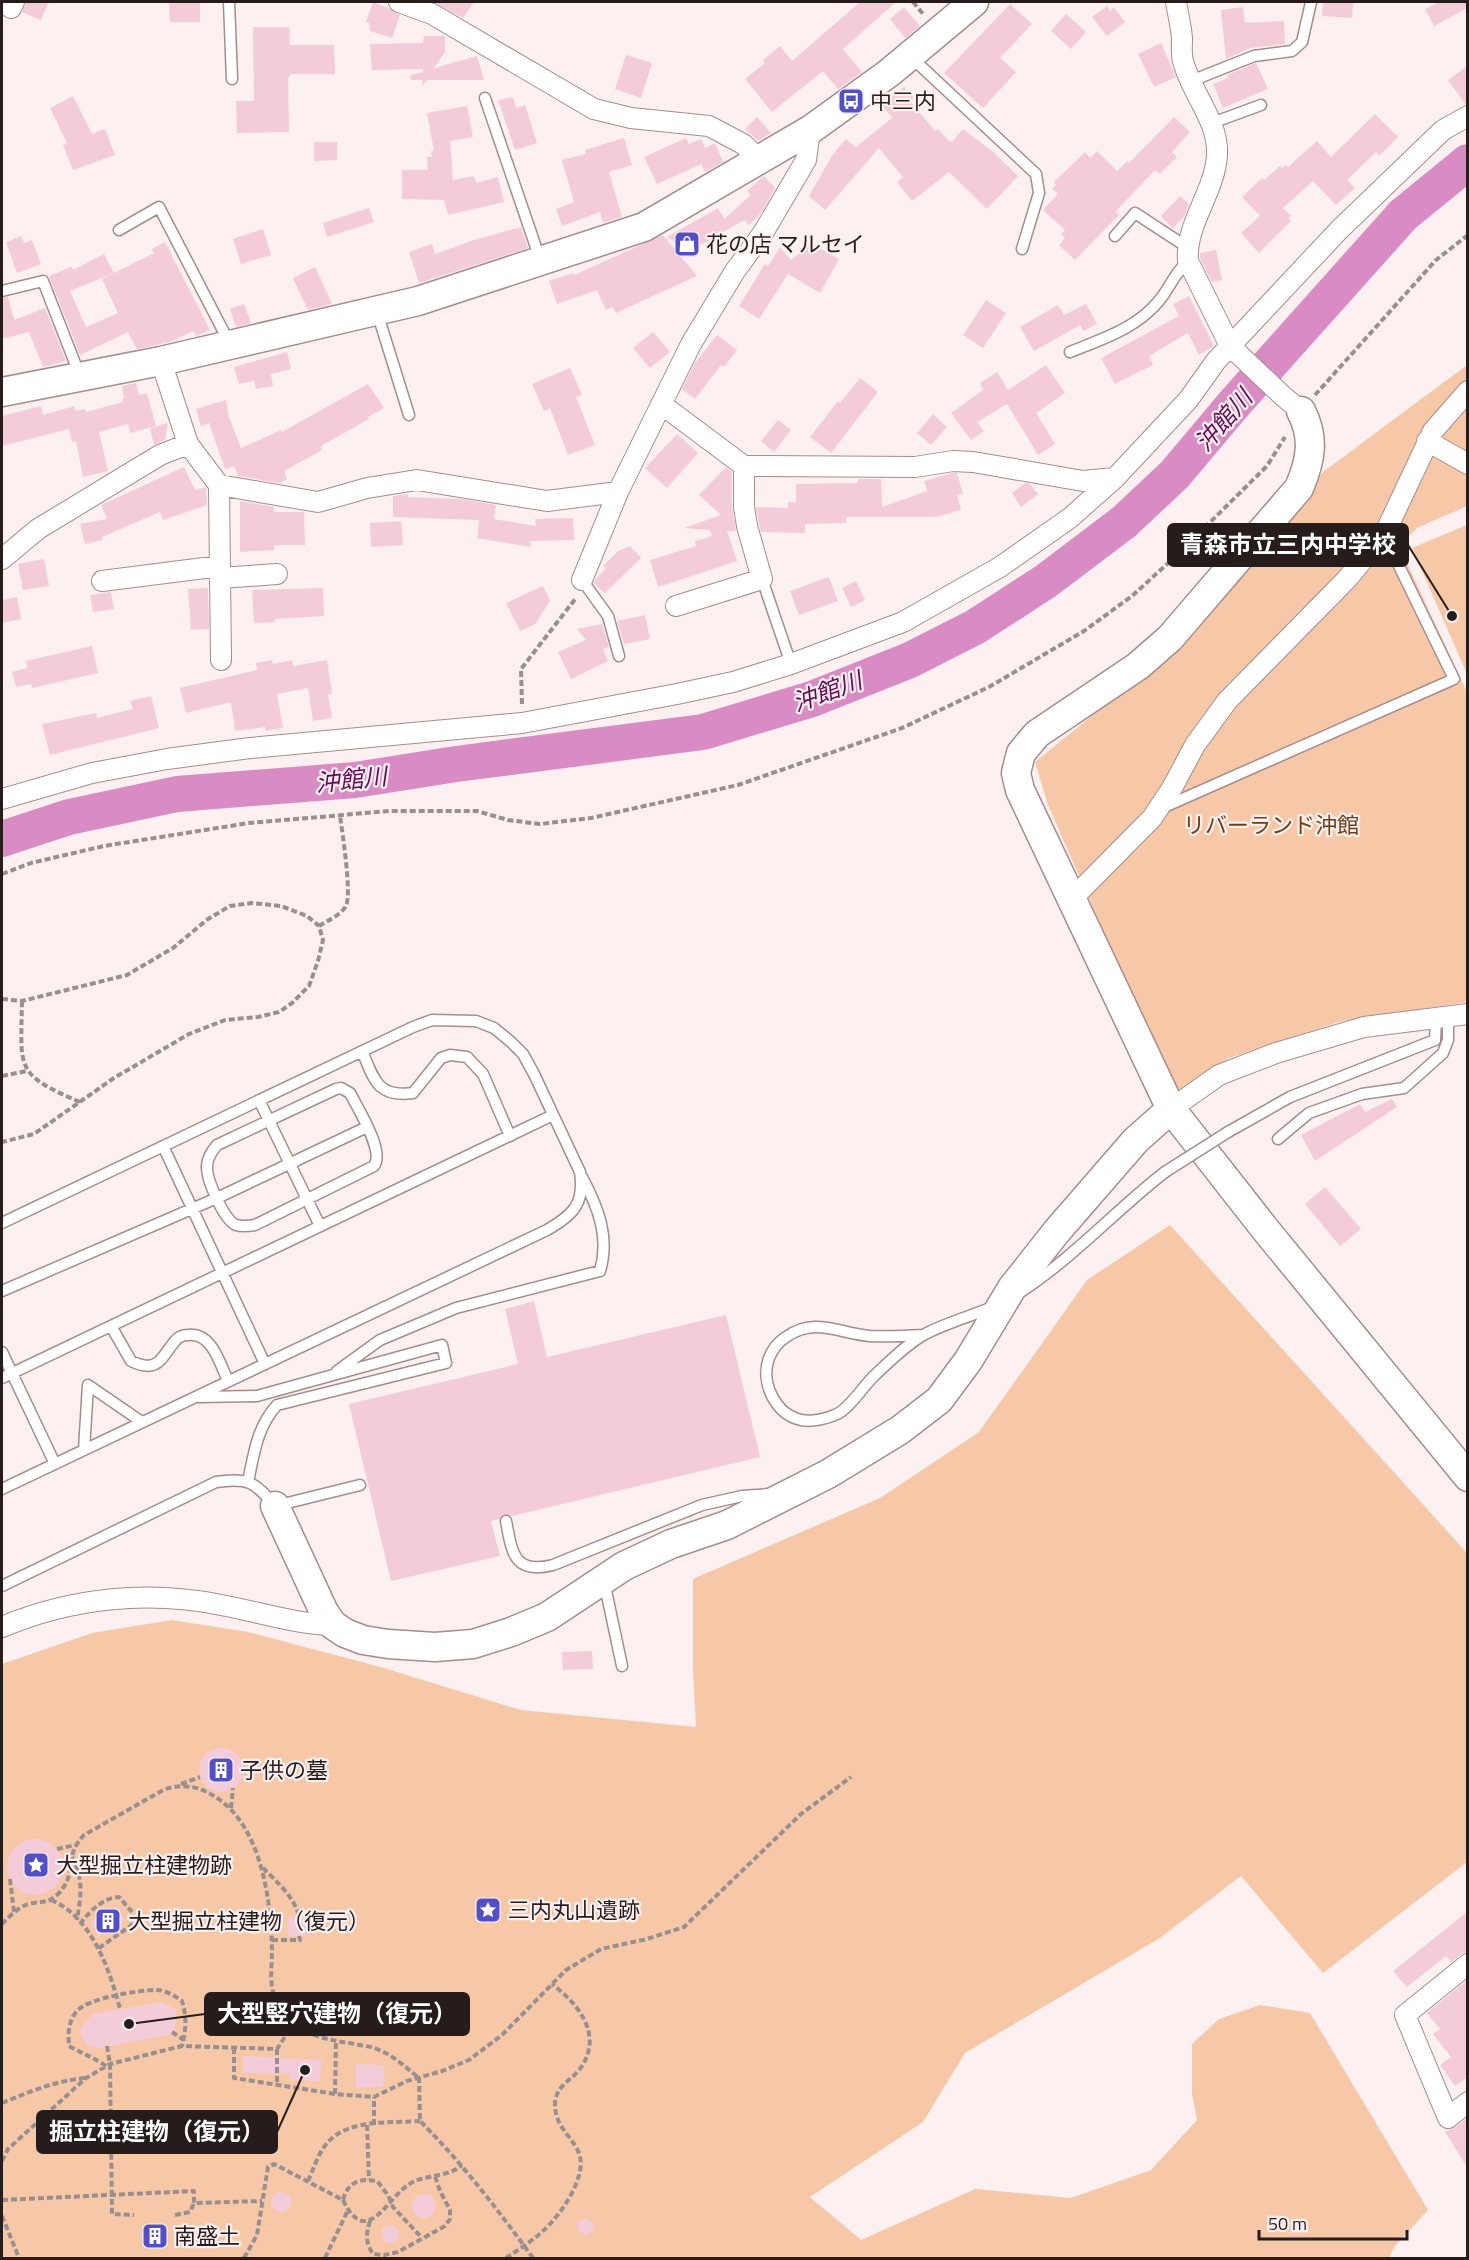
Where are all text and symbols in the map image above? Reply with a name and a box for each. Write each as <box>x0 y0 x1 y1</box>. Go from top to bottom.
place label: 中三内 <box>870 84 936 118</box>
bus stop icon: 中三内 <box>836 86 866 116</box>
place label: 花の店 マルセイ <box>706 227 865 261</box>
shop icon: 花の店 マルセイ <box>672 229 702 259</box>
water label: 沖館川 <box>1186 379 1262 459</box>
callout: 青森市立三内中学校 <box>1168 524 1408 566</box>
text: 青森市立三内中学校 <box>1180 526 1396 562</box>
water label: 沖館川 <box>787 661 870 720</box>
water label: 沖館川 <box>313 757 392 801</box>
park label: リバーランド沖館 <box>1183 808 1359 842</box>
place label: 子供の墓 <box>240 1753 328 1787</box>
building icon: 子供の墓 <box>206 1755 236 1785</box>
place label: 大型掘立柱建物跡 <box>56 1848 232 1882</box>
place icon: 大型掘立柱建物跡 <box>21 1850 51 1880</box>
place label: 三内丸山遺跡 <box>508 1893 640 1927</box>
place icon: 三内丸山遺跡 <box>473 1895 503 1925</box>
place label: 大型掘立柱建物（復元） <box>128 1904 370 1938</box>
building icon: 大型掘立柱建物（復元） <box>93 1906 123 1936</box>
callout: 大型竪穴建物（復元） <box>205 1993 469 2035</box>
text: 大型竪穴建物（復元） <box>217 1995 457 2031</box>
callout: 掘立柱建物（復元） <box>37 2111 277 2153</box>
text: 掘立柱建物（復元） <box>49 2113 265 2149</box>
scale bar <box>1259 2203 1408 2241</box>
text: 50 m <box>1268 2210 1307 2237</box>
place label: 南盛土 <box>174 2219 240 2253</box>
building icon: 南盛土 <box>140 2221 170 2251</box>

